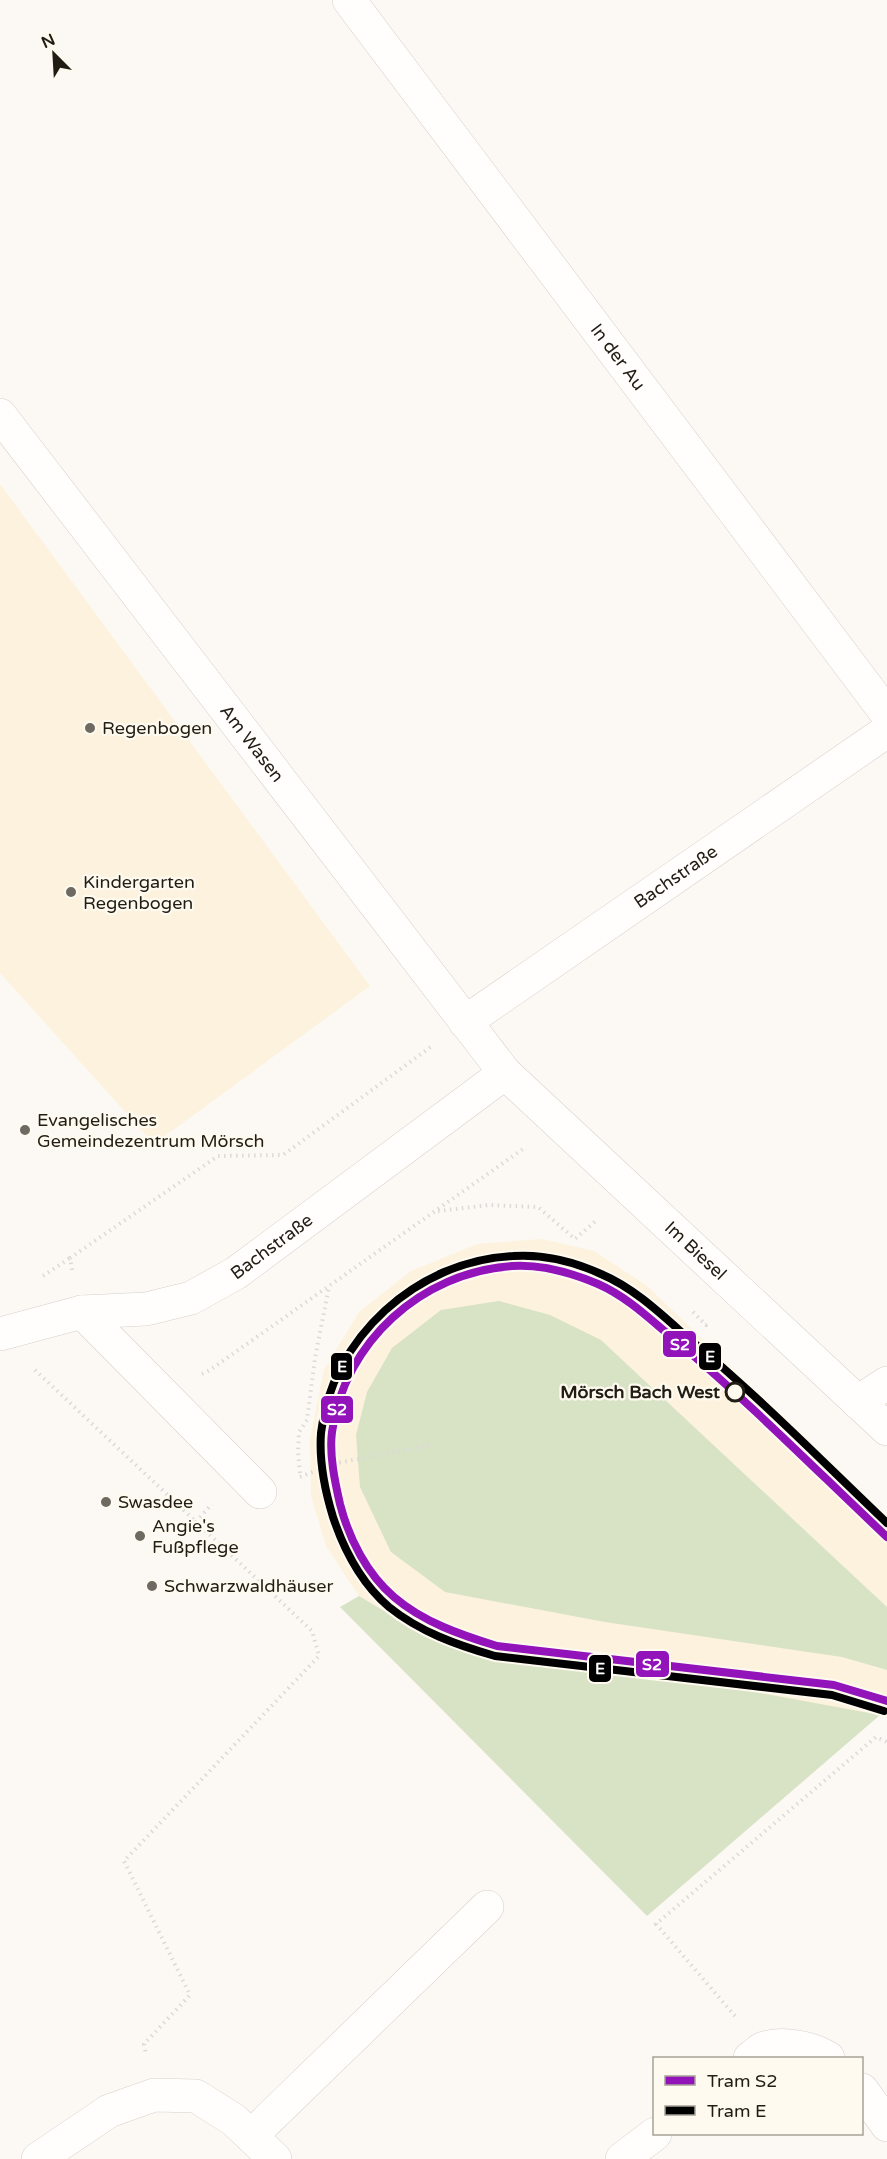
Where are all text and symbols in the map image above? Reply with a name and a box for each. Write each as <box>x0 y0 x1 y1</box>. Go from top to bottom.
north arrow <box>24 24 84 84</box>
text: N <box>38 29 58 53</box>
street label: In der Au <box>586 319 650 395</box>
street label: Am Wasen <box>215 700 289 787</box>
place label: Regenbogen <box>102 717 212 739</box>
marker: Regenbogen <box>83 721 97 735</box>
street label: Bachstraße <box>630 840 722 913</box>
place label: Kindergarten Regenbogen <box>83 871 195 914</box>
marker: Kindergarten Regenbogen <box>64 885 78 899</box>
place label: Evangelisches Gemeindezentrum Mörsch <box>37 1109 265 1152</box>
marker: Evangelisches Gemeindezentrum Mörsch <box>18 1123 32 1137</box>
street label: Bachstraße <box>226 1209 317 1284</box>
street label: Im Biesel <box>660 1216 731 1285</box>
line badge: S2 <box>662 1330 697 1358</box>
text: S2 <box>670 1335 690 1355</box>
line badge: E <box>698 1342 722 1371</box>
text: E <box>705 1347 715 1367</box>
line badge: E <box>330 1352 353 1381</box>
text: E <box>337 1357 347 1377</box>
place label: Mörsch Bach West <box>560 1381 720 1403</box>
marker: Mörsch Bach West <box>725 1382 745 1402</box>
line badge: S2 <box>320 1395 354 1424</box>
text: S2 <box>327 1400 347 1420</box>
place label: Swasdee <box>118 1491 193 1513</box>
marker: Swasdee <box>99 1495 113 1509</box>
place label: Angie's Fußpflege <box>152 1515 239 1558</box>
marker: Angie's Fußpflege <box>133 1529 147 1543</box>
place label: Schwarzwaldhäuser <box>164 1575 334 1597</box>
marker: Schwarzwaldhäuser <box>145 1579 159 1593</box>
line badge: S2 <box>635 1650 670 1678</box>
line badge: E <box>588 1654 612 1683</box>
text: S2 <box>642 1655 662 1675</box>
text: E <box>595 1659 605 1679</box>
legend <box>653 2057 863 2135</box>
text: Tram S2 <box>707 2070 778 2092</box>
text: Tram E <box>707 2100 767 2122</box>

